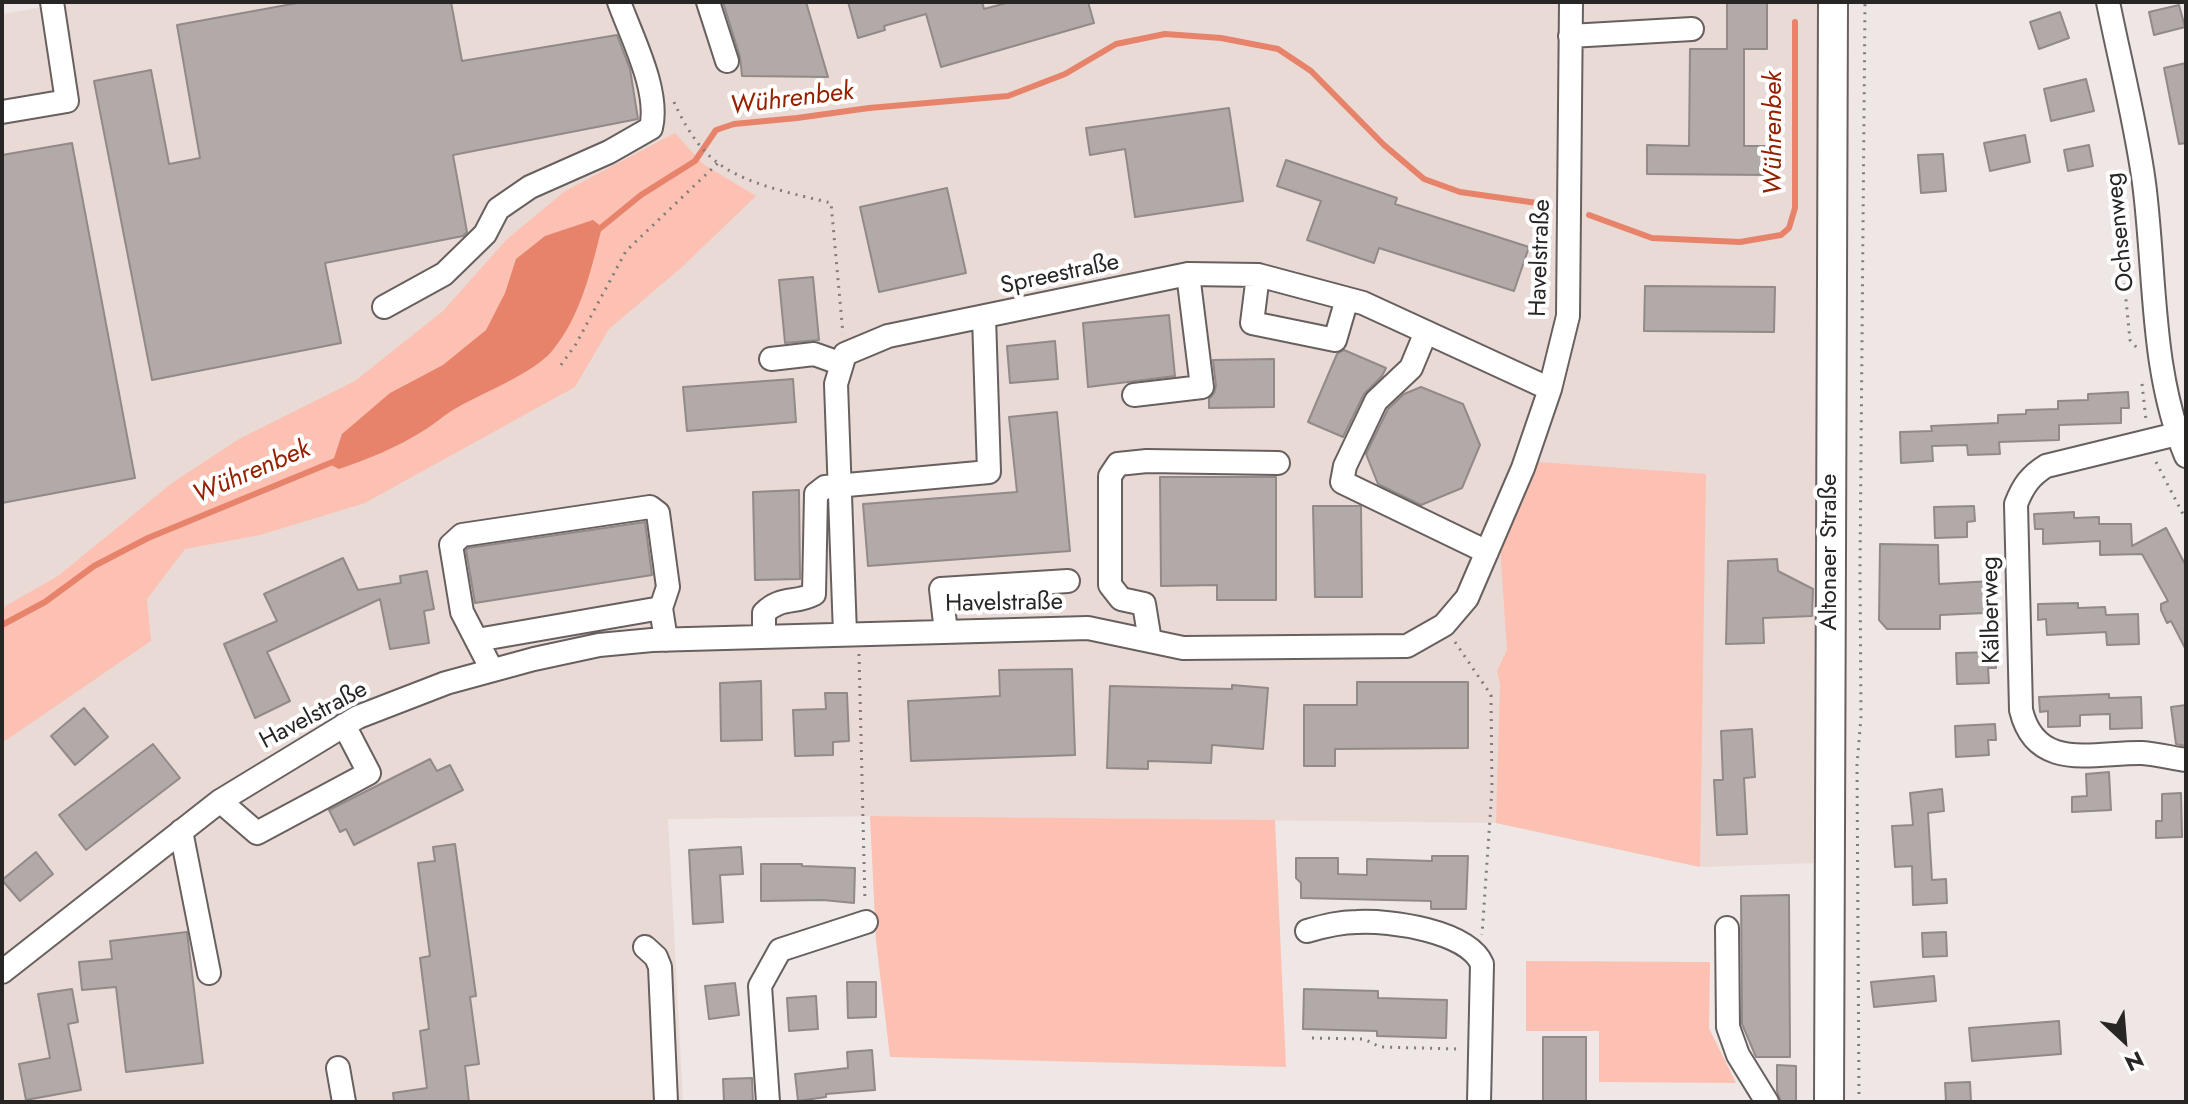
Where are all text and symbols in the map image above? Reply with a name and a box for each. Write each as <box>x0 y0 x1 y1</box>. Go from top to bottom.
water label: Wührenbek <box>1759 71 1791 195</box>
water label: Wührenbek <box>728 77 856 123</box>
street label: Ochsenweg <box>2100 171 2142 293</box>
street label: Havelstraße <box>1525 199 1557 317</box>
street label: Spreestraße <box>998 248 1122 302</box>
water label: Wührenbek <box>189 434 315 512</box>
street label: Altonaer Straße <box>1816 474 1844 630</box>
street label: Kälberweg <box>1977 556 2007 664</box>
street label: Havelstraße <box>945 589 1063 619</box>
street label: Havelstraße <box>255 676 373 756</box>
north arrow <box>2084 1000 2164 1080</box>
text: N <box>2120 1043 2149 1080</box>

